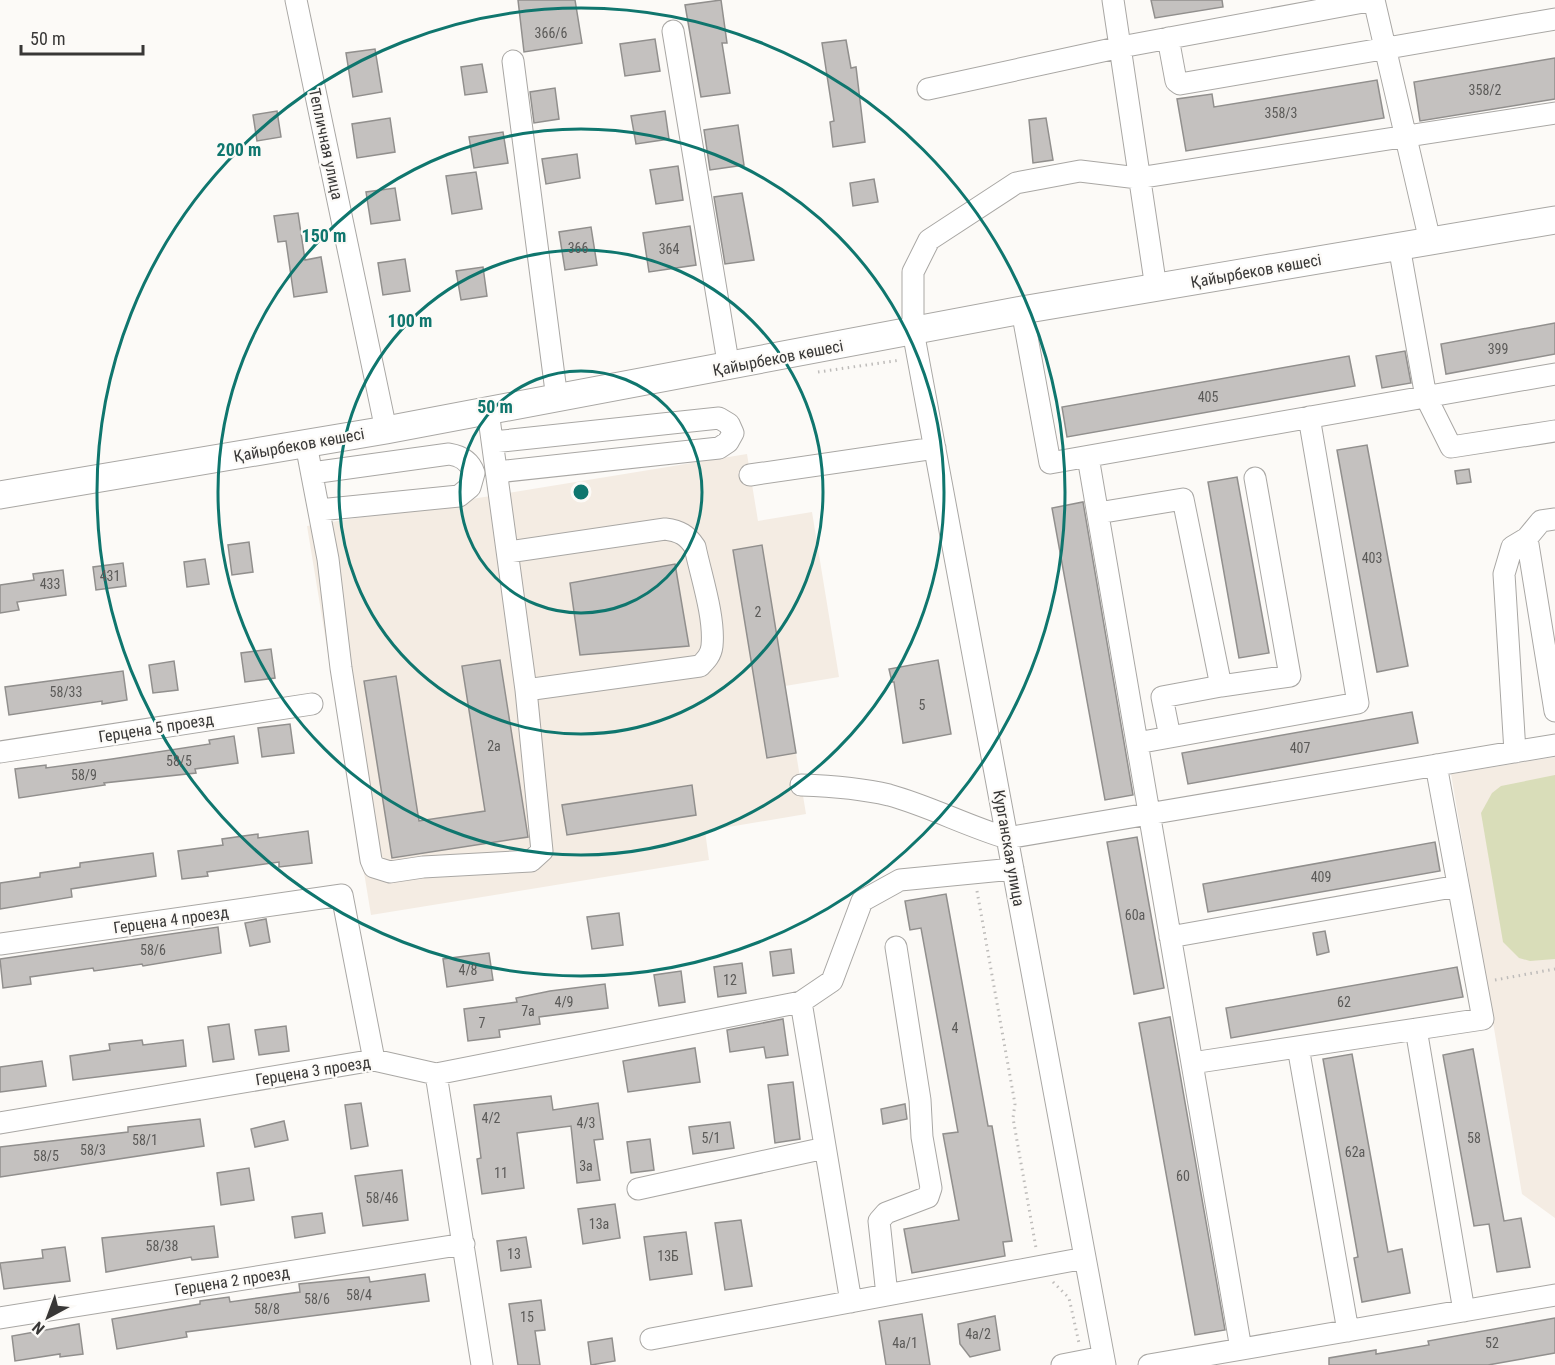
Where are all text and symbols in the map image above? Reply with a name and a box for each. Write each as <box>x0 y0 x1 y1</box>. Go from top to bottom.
scale bar <box>21 18 142 56</box>
house number: 366/6 <box>535 25 568 41</box>
text: 50 m <box>30 28 65 49</box>
house number: 358/2 <box>1469 82 1502 98</box>
street label: Тепличная улица <box>305 87 347 201</box>
house number: 358/3 <box>1265 105 1297 121</box>
text: 200 m <box>217 139 261 160</box>
text: 150 m <box>302 225 346 246</box>
house number: 366 <box>568 240 588 256</box>
house number: 364 <box>659 241 679 257</box>
street label: Қайырбеков көшесі <box>1189 250 1323 292</box>
text: 100 m <box>388 310 432 331</box>
street label: Қайырбеков көшесі <box>711 336 845 380</box>
house number: 399 <box>1488 341 1508 357</box>
house number: 405 <box>1198 389 1218 405</box>
text: 50 m <box>477 396 513 417</box>
street label: Қайырбеков көшесі <box>232 424 366 466</box>
centre of rings <box>571 482 591 502</box>
house number: 403 <box>1362 550 1382 566</box>
house number: 431 <box>100 568 120 584</box>
house number: 433 <box>40 576 60 592</box>
house number: 2 <box>755 604 762 620</box>
house number: 58/33 <box>50 684 82 700</box>
house number: 5 <box>919 697 926 713</box>
street label: Герцена 5 проезд <box>97 709 215 746</box>
house number: 2а <box>487 738 501 754</box>
house number: 407 <box>1290 740 1310 756</box>
house number: 58/5 <box>166 753 192 769</box>
house number: 58/9 <box>71 767 97 783</box>
street label: Курганская улица <box>989 788 1029 908</box>
house number: 409 <box>1311 869 1331 885</box>
street label: Герцена 4 проезд <box>112 902 230 937</box>
house number: 60а <box>1125 907 1145 923</box>
house number: 58/6 <box>140 942 166 958</box>
house number: 4/8 <box>458 962 478 978</box>
house number: 12 <box>723 972 737 988</box>
house number: 4/9 <box>554 994 574 1010</box>
house number: 62 <box>1337 994 1351 1010</box>
house number: 7а <box>521 1003 535 1019</box>
house number: 7 <box>479 1015 486 1031</box>
house number: 4 <box>952 1020 959 1036</box>
street label: Герцена 3 проезд <box>254 1052 372 1089</box>
house number: 4/2 <box>481 1110 501 1126</box>
house number: 4/3 <box>576 1115 596 1131</box>
house number: 5/1 <box>701 1130 721 1146</box>
house number: 58 <box>1467 1130 1481 1146</box>
house number: 58/1 <box>132 1132 158 1148</box>
house number: 58/3 <box>80 1142 106 1158</box>
house number: 62а <box>1345 1144 1365 1160</box>
house number: 58/5 <box>33 1148 59 1164</box>
house number: 3а <box>579 1158 593 1174</box>
house number: 11 <box>494 1165 508 1181</box>
house number: 60 <box>1176 1168 1190 1184</box>
house number: 58/46 <box>366 1190 399 1206</box>
house number: 13а <box>589 1216 609 1232</box>
house number: 58/38 <box>146 1238 179 1254</box>
house number: 13 <box>507 1246 521 1262</box>
house number: 13Б <box>657 1248 679 1264</box>
street label: Герцена 2 проезд <box>173 1262 291 1299</box>
north arrow <box>18 1287 78 1347</box>
house number: 58/4 <box>346 1287 372 1303</box>
house number: 58/6 <box>304 1291 330 1307</box>
house number: 58/8 <box>254 1301 280 1317</box>
house number: 15 <box>520 1309 534 1325</box>
text: N <box>29 1318 48 1338</box>
house number: 4а/2 <box>965 1326 991 1342</box>
house number: 4а/1 <box>892 1335 918 1351</box>
house number: 52 <box>1485 1335 1499 1351</box>

